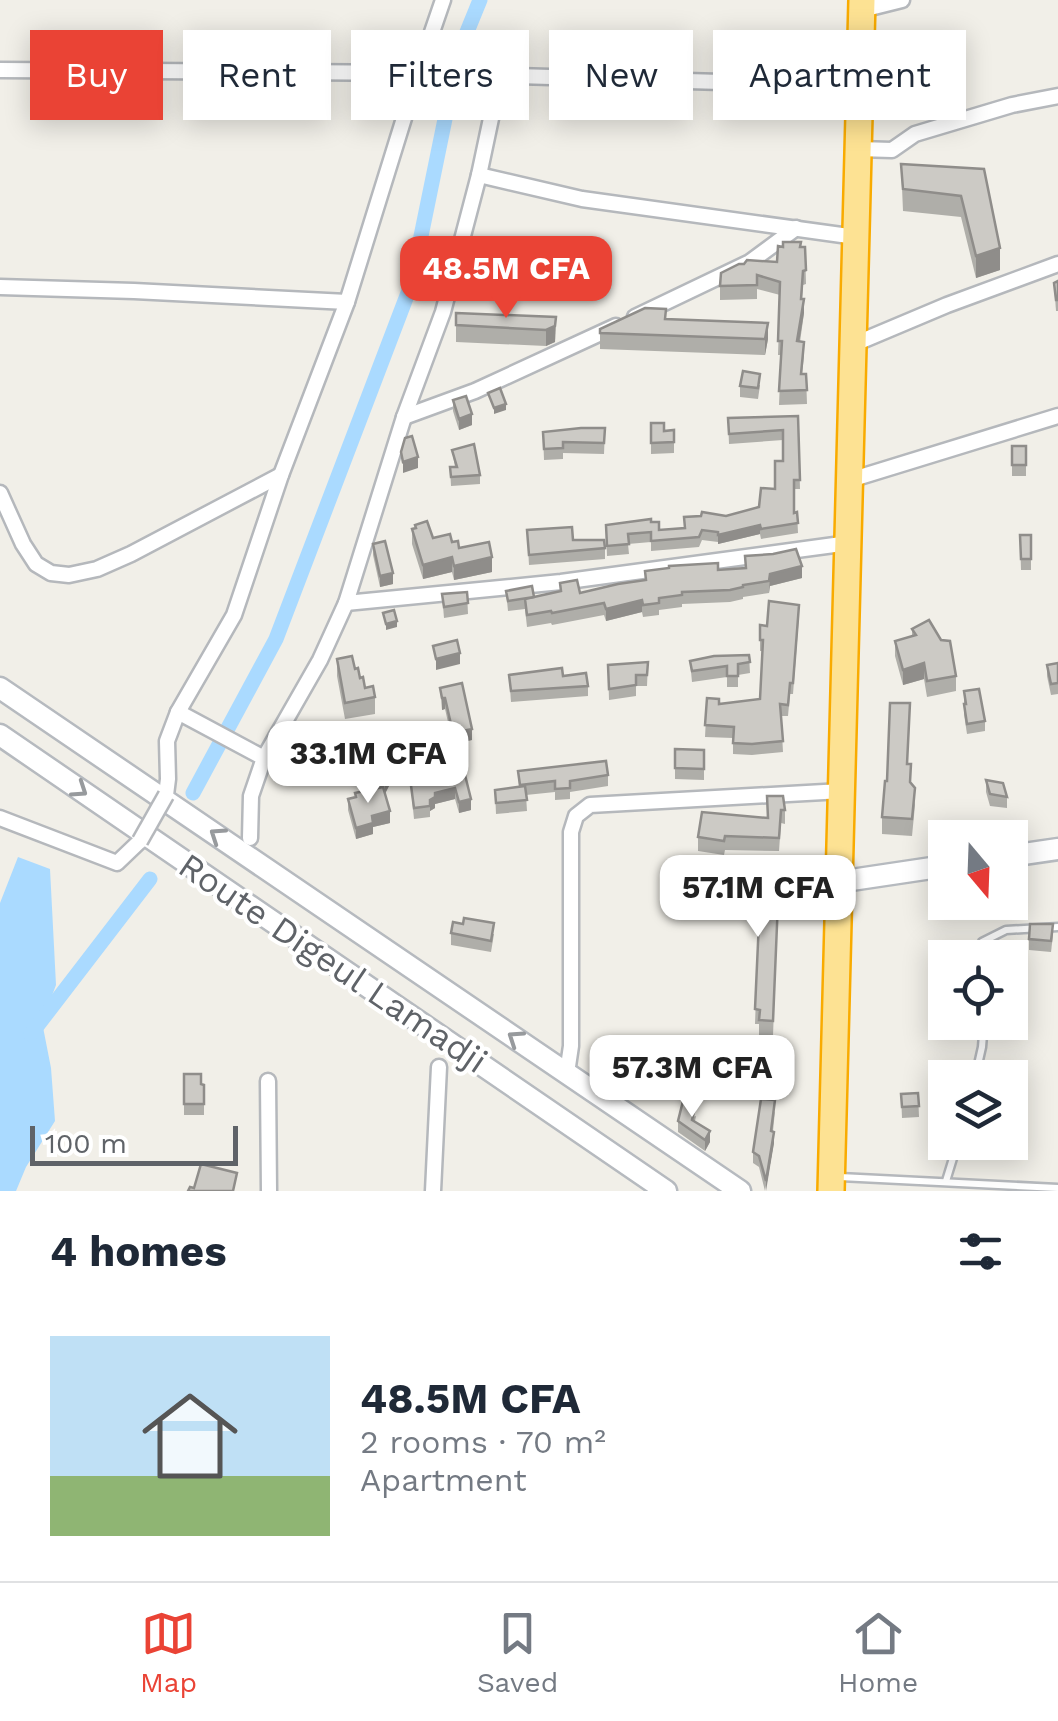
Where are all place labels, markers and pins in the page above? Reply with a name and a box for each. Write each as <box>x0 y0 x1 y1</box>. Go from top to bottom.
pin: 48.5M CFA <box>392 236 620 321</box>
pin: 33.1M CFA <box>254 721 482 806</box>
pin: 57.1M CFA <box>644 855 872 940</box>
pin: 57.3M CFA <box>578 1035 806 1120</box>

